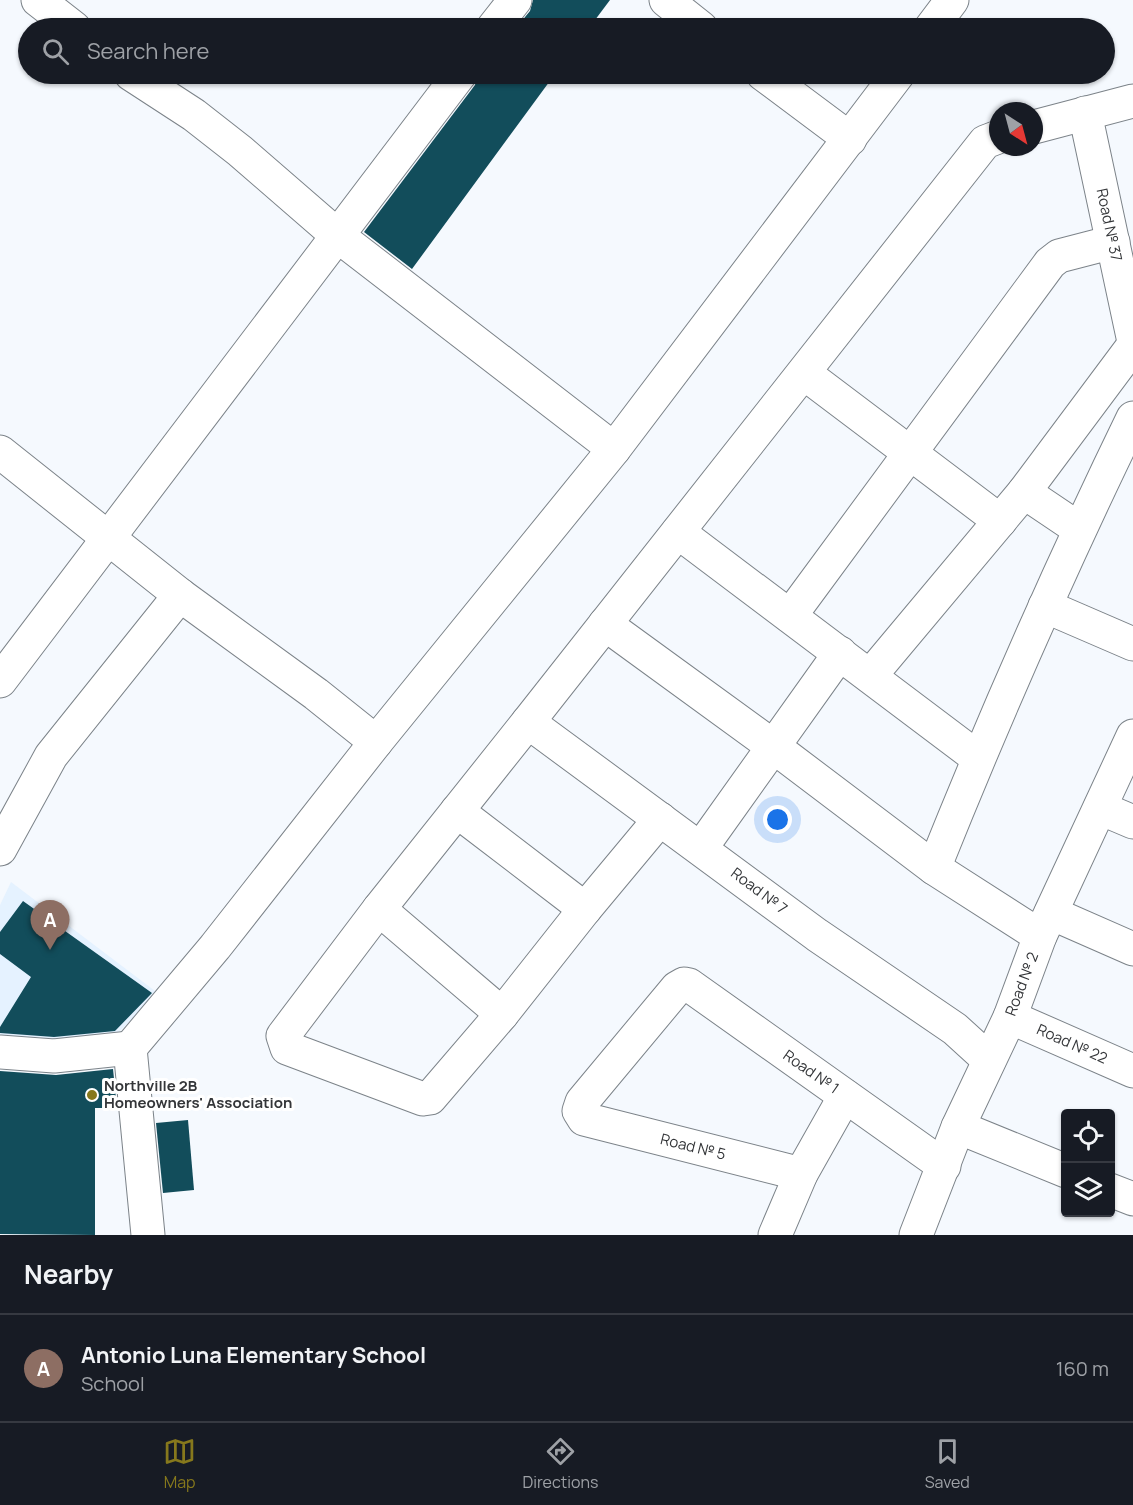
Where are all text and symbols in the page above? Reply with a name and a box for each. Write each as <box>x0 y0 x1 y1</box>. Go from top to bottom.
search box <box>18 18 1115 84</box>
icon: search <box>39 35 72 68</box>
text: Search here <box>87 36 209 66</box>
north arrow <box>989 102 1043 156</box>
street label: Road № 37 <box>1092 187 1127 263</box>
your location <box>763 805 792 834</box>
street label: Road № 7 <box>727 862 792 919</box>
pin: A <box>31 900 70 950</box>
street label: Road № 2 <box>1000 949 1043 1019</box>
street label: Road № 22 <box>1034 1019 1111 1068</box>
street label: Road № 1 <box>779 1045 844 1099</box>
place label: Northville 2B Homeowners' Association <box>104 1075 292 1113</box>
marker: Northville 2B Homeowners' Association <box>85 1088 99 1102</box>
map controls <box>1061 1109 1115 1217</box>
button: locate <box>1061 1109 1115 1163</box>
street label: Road № 5 <box>658 1128 728 1165</box>
button: layers <box>1061 1163 1115 1217</box>
text: Nearby <box>24 1256 113 1292</box>
text: Antonio Luna Elementary School <box>81 1340 426 1370</box>
text: A <box>37 1355 50 1382</box>
text: 160 m <box>1056 1355 1109 1382</box>
text: School <box>81 1370 145 1397</box>
tab: Map <box>163 1435 196 1493</box>
tab: Directions <box>523 1435 598 1493</box>
tab: Saved <box>925 1435 970 1493</box>

